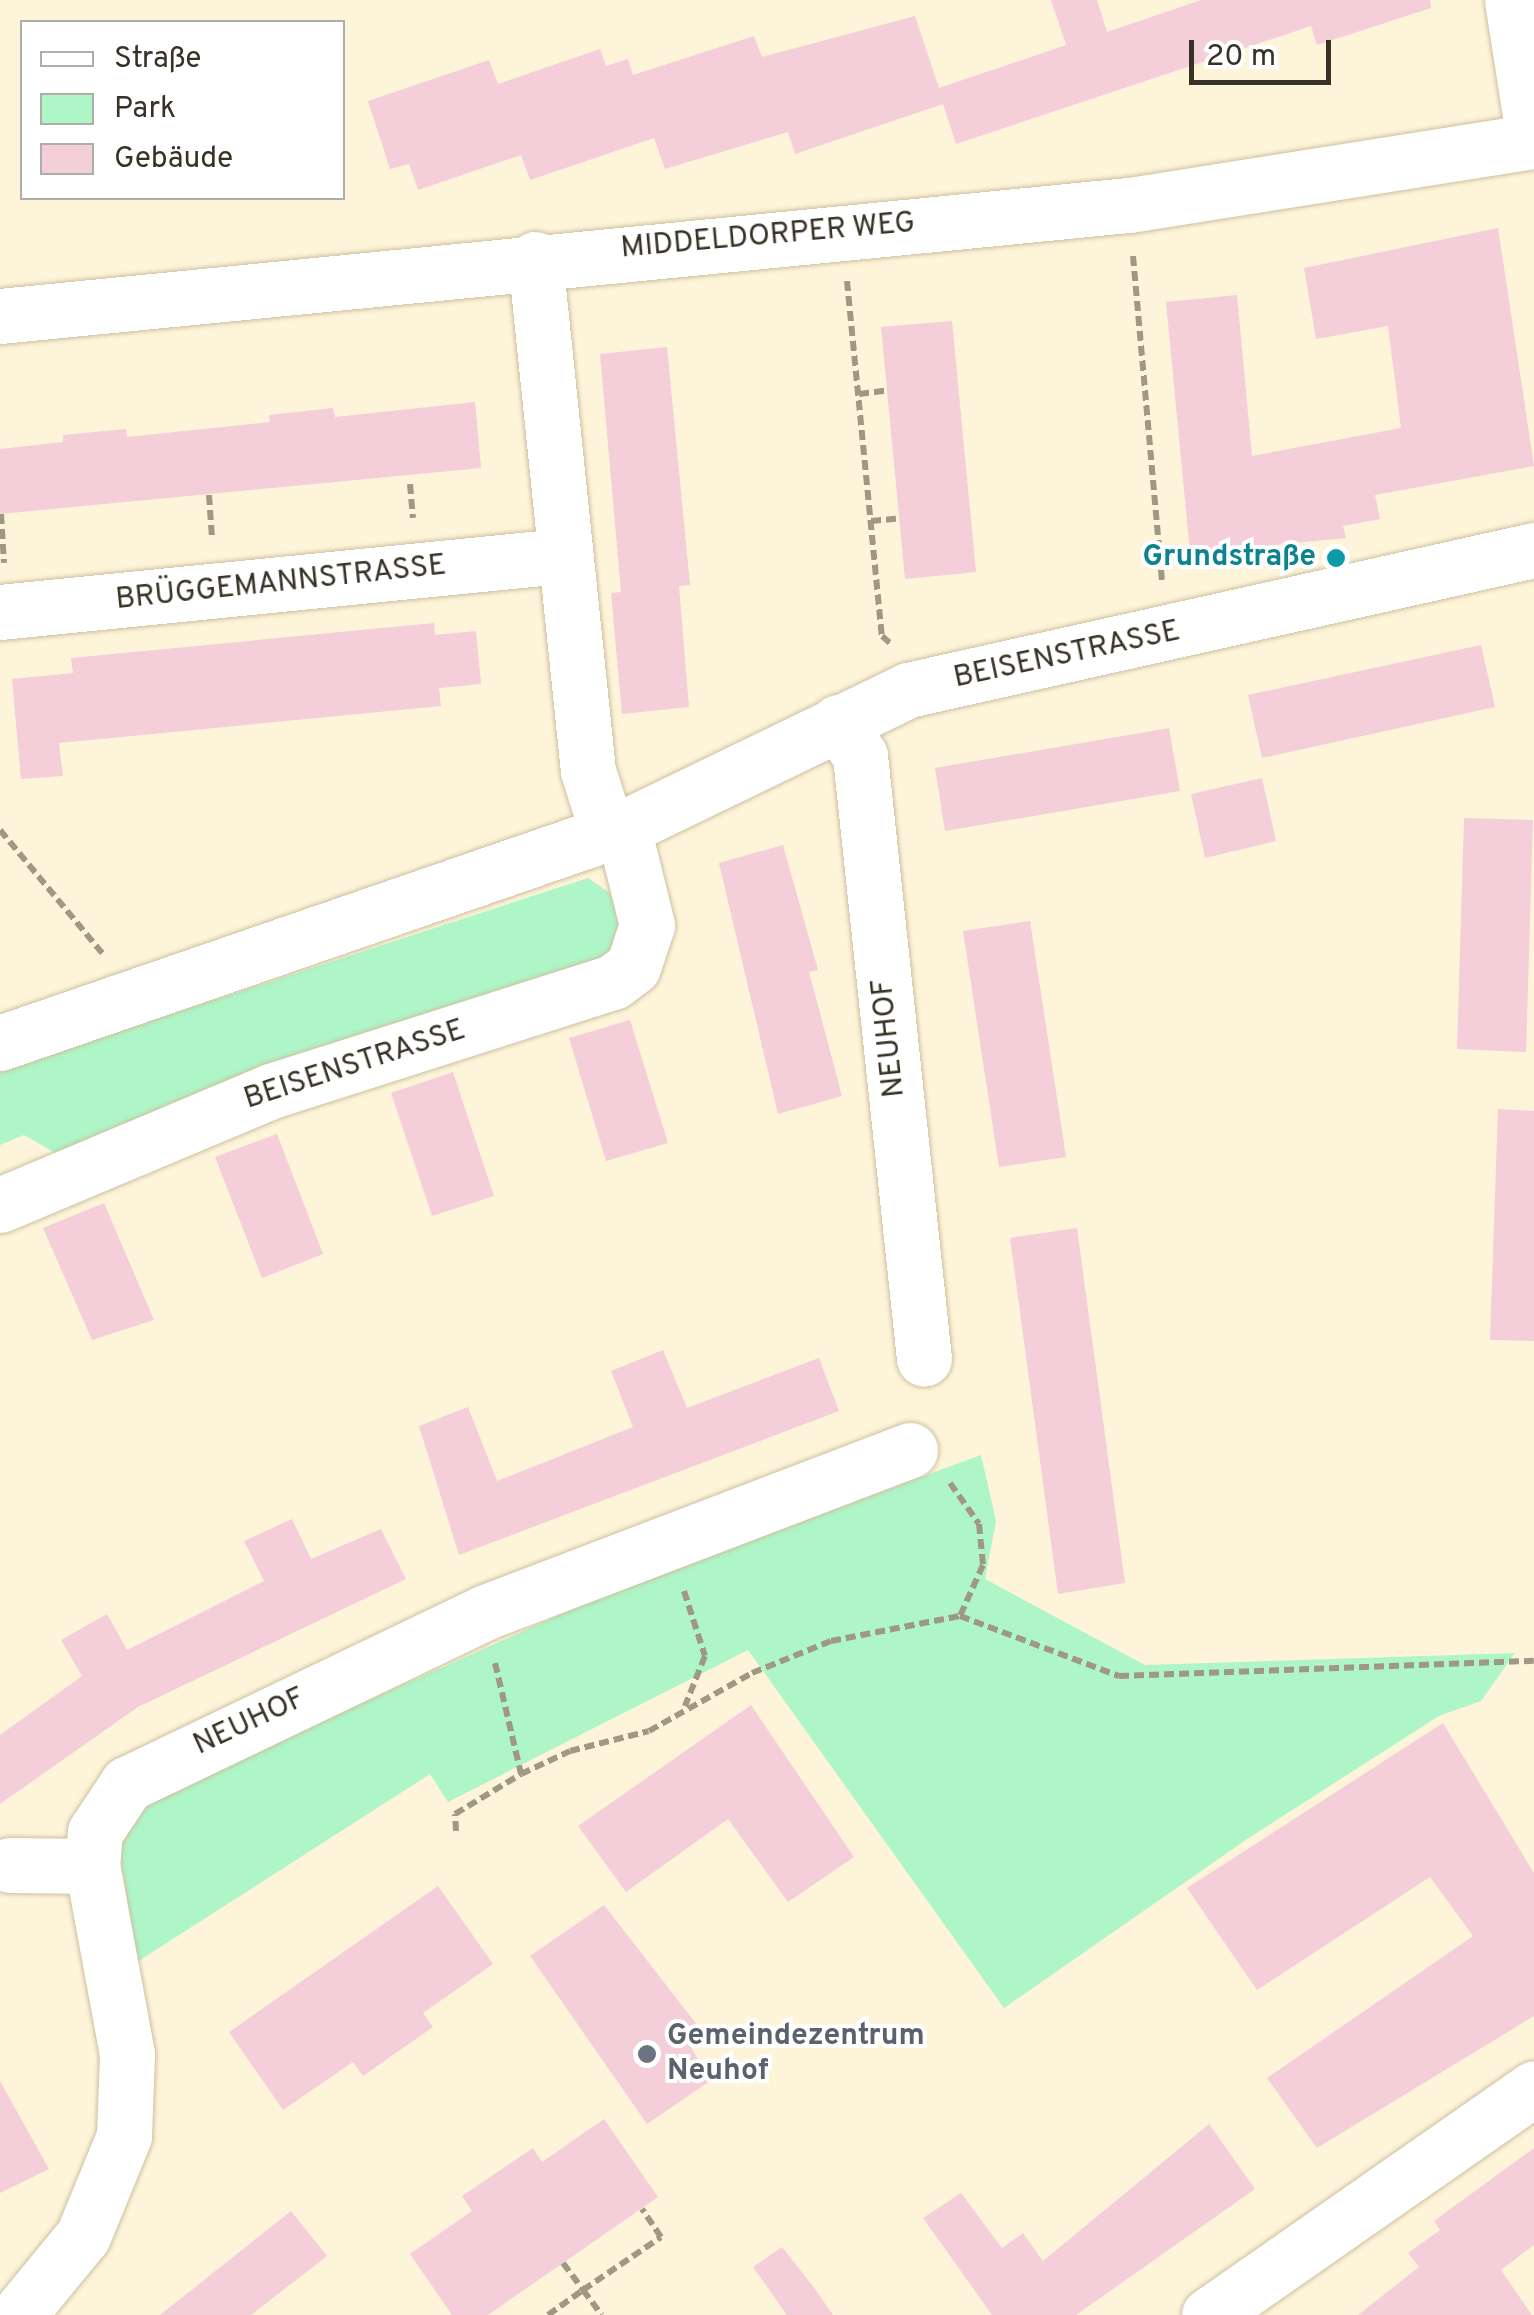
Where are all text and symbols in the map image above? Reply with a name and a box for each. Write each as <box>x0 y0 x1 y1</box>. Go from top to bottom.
legend <box>20 20 345 200</box>
scale bar <box>1194 20 1336 82</box>
text: 20 m <box>1206 39 1276 76</box>
text: Straße <box>114 41 201 78</box>
text: Park <box>114 91 176 128</box>
text: Gebäude <box>114 141 233 178</box>
street label: MIDDELDORPER WEG <box>619 206 917 268</box>
place label: Grundstraße <box>1142 540 1316 576</box>
marker: Grundstraße <box>1325 547 1347 569</box>
street label: BRÜGGEMANNSTRASSE <box>114 549 448 619</box>
street label: BEISENSTRASSE <box>951 614 1183 698</box>
street label: NEUHOF <box>866 977 914 1099</box>
street label: BEISENSTRASSE <box>240 1013 470 1119</box>
street label: NEUHOF <box>188 1681 312 1765</box>
place label: Gemeindezentrum Neuhof <box>667 2019 925 2090</box>
marker: Gemeindezentrum Neuhof <box>636 2043 658 2065</box>

